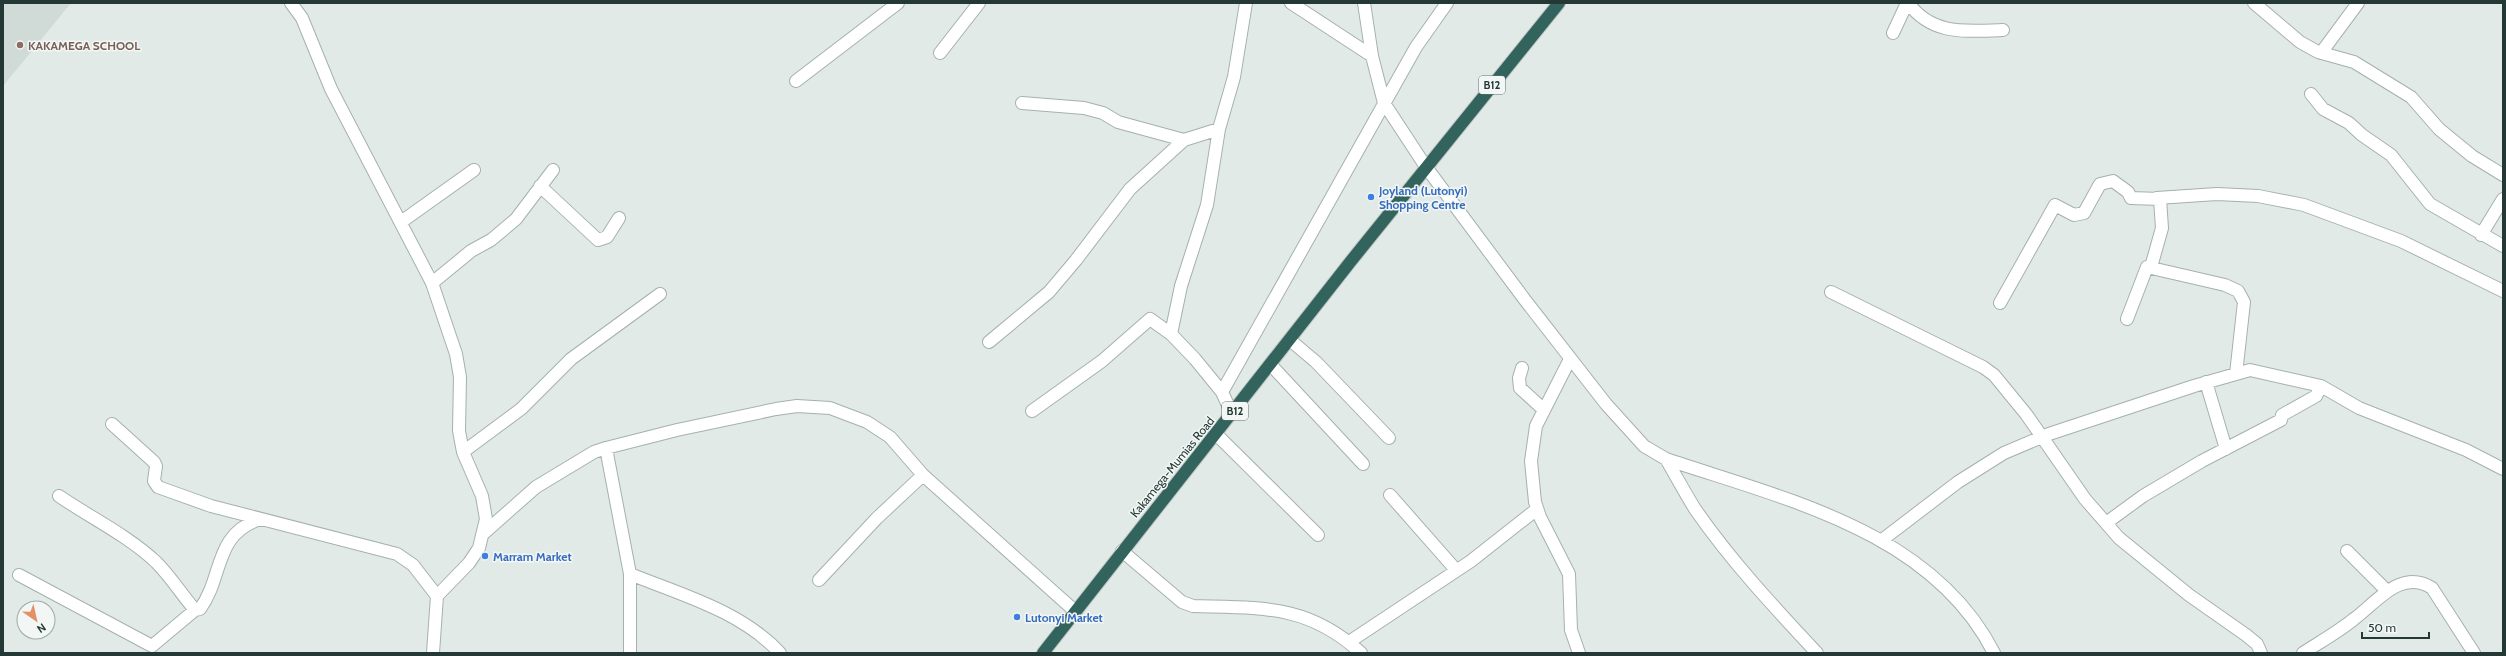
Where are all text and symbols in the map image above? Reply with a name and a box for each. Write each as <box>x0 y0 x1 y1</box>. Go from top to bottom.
place label: KAKAMEGA SCHOOL <box>28 38 140 53</box>
marker: KAKAMEGA SCHOOL <box>15 40 25 50</box>
road number: B12 <box>1479 76 1505 94</box>
place label: Joyland (Lutonyi) Shopping Centre <box>1378 183 1468 212</box>
marker: Joyland (Lutonyi) Shopping Centre <box>1366 192 1376 202</box>
road number: B12 <box>1222 402 1248 420</box>
street label: Kakamega-Mumias Road <box>1127 413 1217 521</box>
place label: Marram Market <box>493 549 572 564</box>
marker: Marram Market <box>480 551 490 561</box>
north arrow <box>16 600 56 640</box>
place label: Lutonyi Market <box>1025 610 1103 625</box>
marker: Lutonyi Market <box>1012 612 1022 622</box>
scale bar <box>2362 614 2429 640</box>
text: N <box>34 620 49 636</box>
text: 50 m <box>2368 620 2396 635</box>

